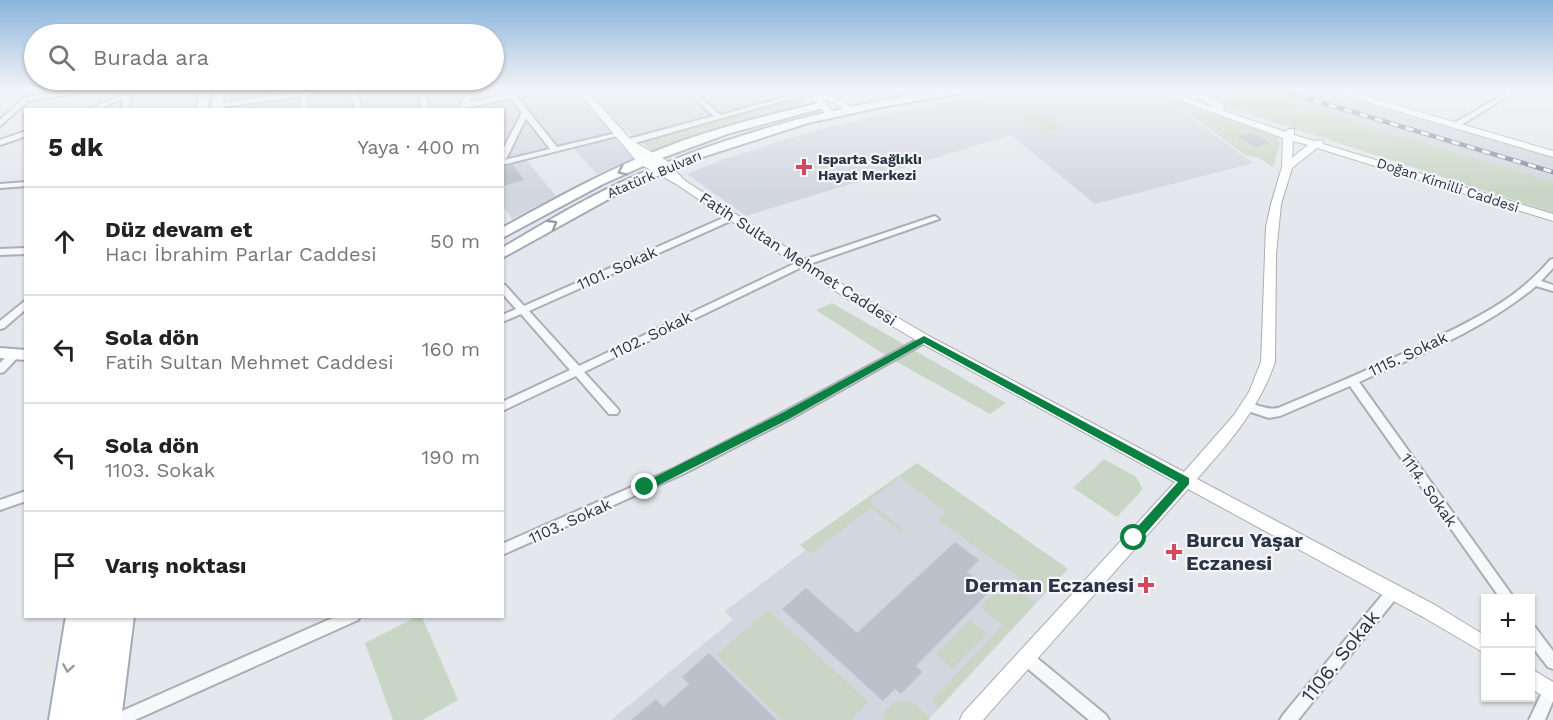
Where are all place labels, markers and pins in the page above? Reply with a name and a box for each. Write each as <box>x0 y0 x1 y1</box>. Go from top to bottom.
place label: Isparta Sağlıklı Hayat Merkezi <box>818 151 922 183</box>
marker: Isparta Sağlıklı Hayat Merkezi <box>795 158 813 176</box>
place label: Burcu Yaşar Eczanesi <box>1186 528 1303 575</box>
marker: Burcu Yaşar Eczanesi <box>1167 545 1181 559</box>
place label: Derman Eczanesi <box>965 573 1134 597</box>
marker: Derman Eczanesi <box>1139 578 1153 592</box>

